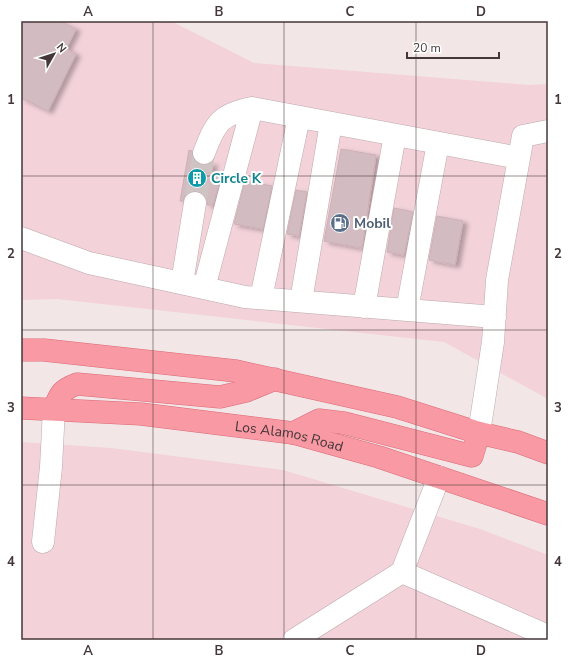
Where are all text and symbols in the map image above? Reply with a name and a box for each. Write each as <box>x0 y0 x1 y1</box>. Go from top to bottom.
text: A <box>83 3 93 21</box>
text: B <box>215 3 224 21</box>
text: C <box>346 3 355 21</box>
text: D <box>476 3 486 21</box>
north arrow <box>34 34 74 74</box>
scale bar <box>407 34 499 60</box>
text: N <box>53 40 70 56</box>
text: 20 m <box>413 40 441 56</box>
text: 1 <box>7 91 15 109</box>
text: 1 <box>554 91 562 109</box>
building icon: Circle K <box>186 167 208 189</box>
place label: Circle K <box>211 169 262 188</box>
fuel station icon: Mobil <box>329 212 351 234</box>
place label: Mobil <box>354 214 391 233</box>
text: 2 <box>7 245 15 263</box>
text: 2 <box>554 245 562 263</box>
text: 3 <box>7 399 15 417</box>
text: 3 <box>554 399 562 417</box>
street label: Los Alamos Road <box>234 417 345 457</box>
text: 4 <box>7 553 15 571</box>
text: 4 <box>554 553 562 571</box>
text: A <box>83 642 93 660</box>
text: B <box>215 642 224 660</box>
text: C <box>346 642 355 660</box>
text: D <box>476 642 486 660</box>

